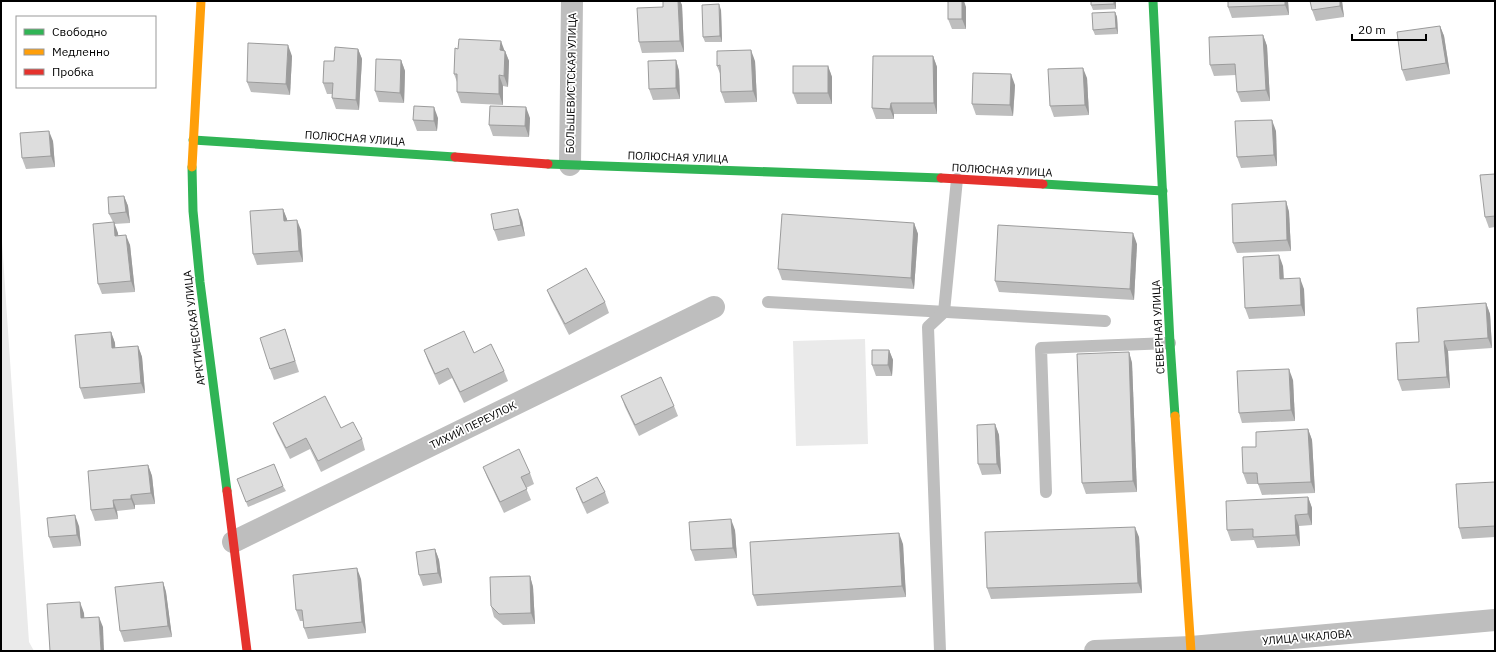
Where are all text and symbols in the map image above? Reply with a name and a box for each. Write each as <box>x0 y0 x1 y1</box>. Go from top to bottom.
street label: БОЛЬШЕВИСТСКАЯ УЛИЦА <box>563 12 579 154</box>
legend <box>16 16 156 88</box>
scale bar <box>1352 16 1426 42</box>
text: 20 m <box>1358 22 1386 37</box>
text: Свободно <box>52 24 108 39</box>
text: Медленно <box>52 44 110 59</box>
text: Пробка <box>52 64 94 79</box>
street label: ПОЛЮСНАЯ УЛИЦА <box>304 127 406 149</box>
street label: ПОЛЮСНАЯ УЛИЦА <box>627 148 729 166</box>
street label: ПОЛЮСНАЯ УЛИЦА <box>951 160 1053 180</box>
street label: АРКТИЧЕСКАЯ УЛИЦА <box>180 270 208 386</box>
street label: СЕВЕРНАЯ УЛИЦА <box>1149 280 1167 374</box>
street label: ТИХИЙ ПЕРЕУЛОК <box>427 398 519 452</box>
street label: УЛИЦА ЧКАЛОВА <box>1262 626 1352 648</box>

